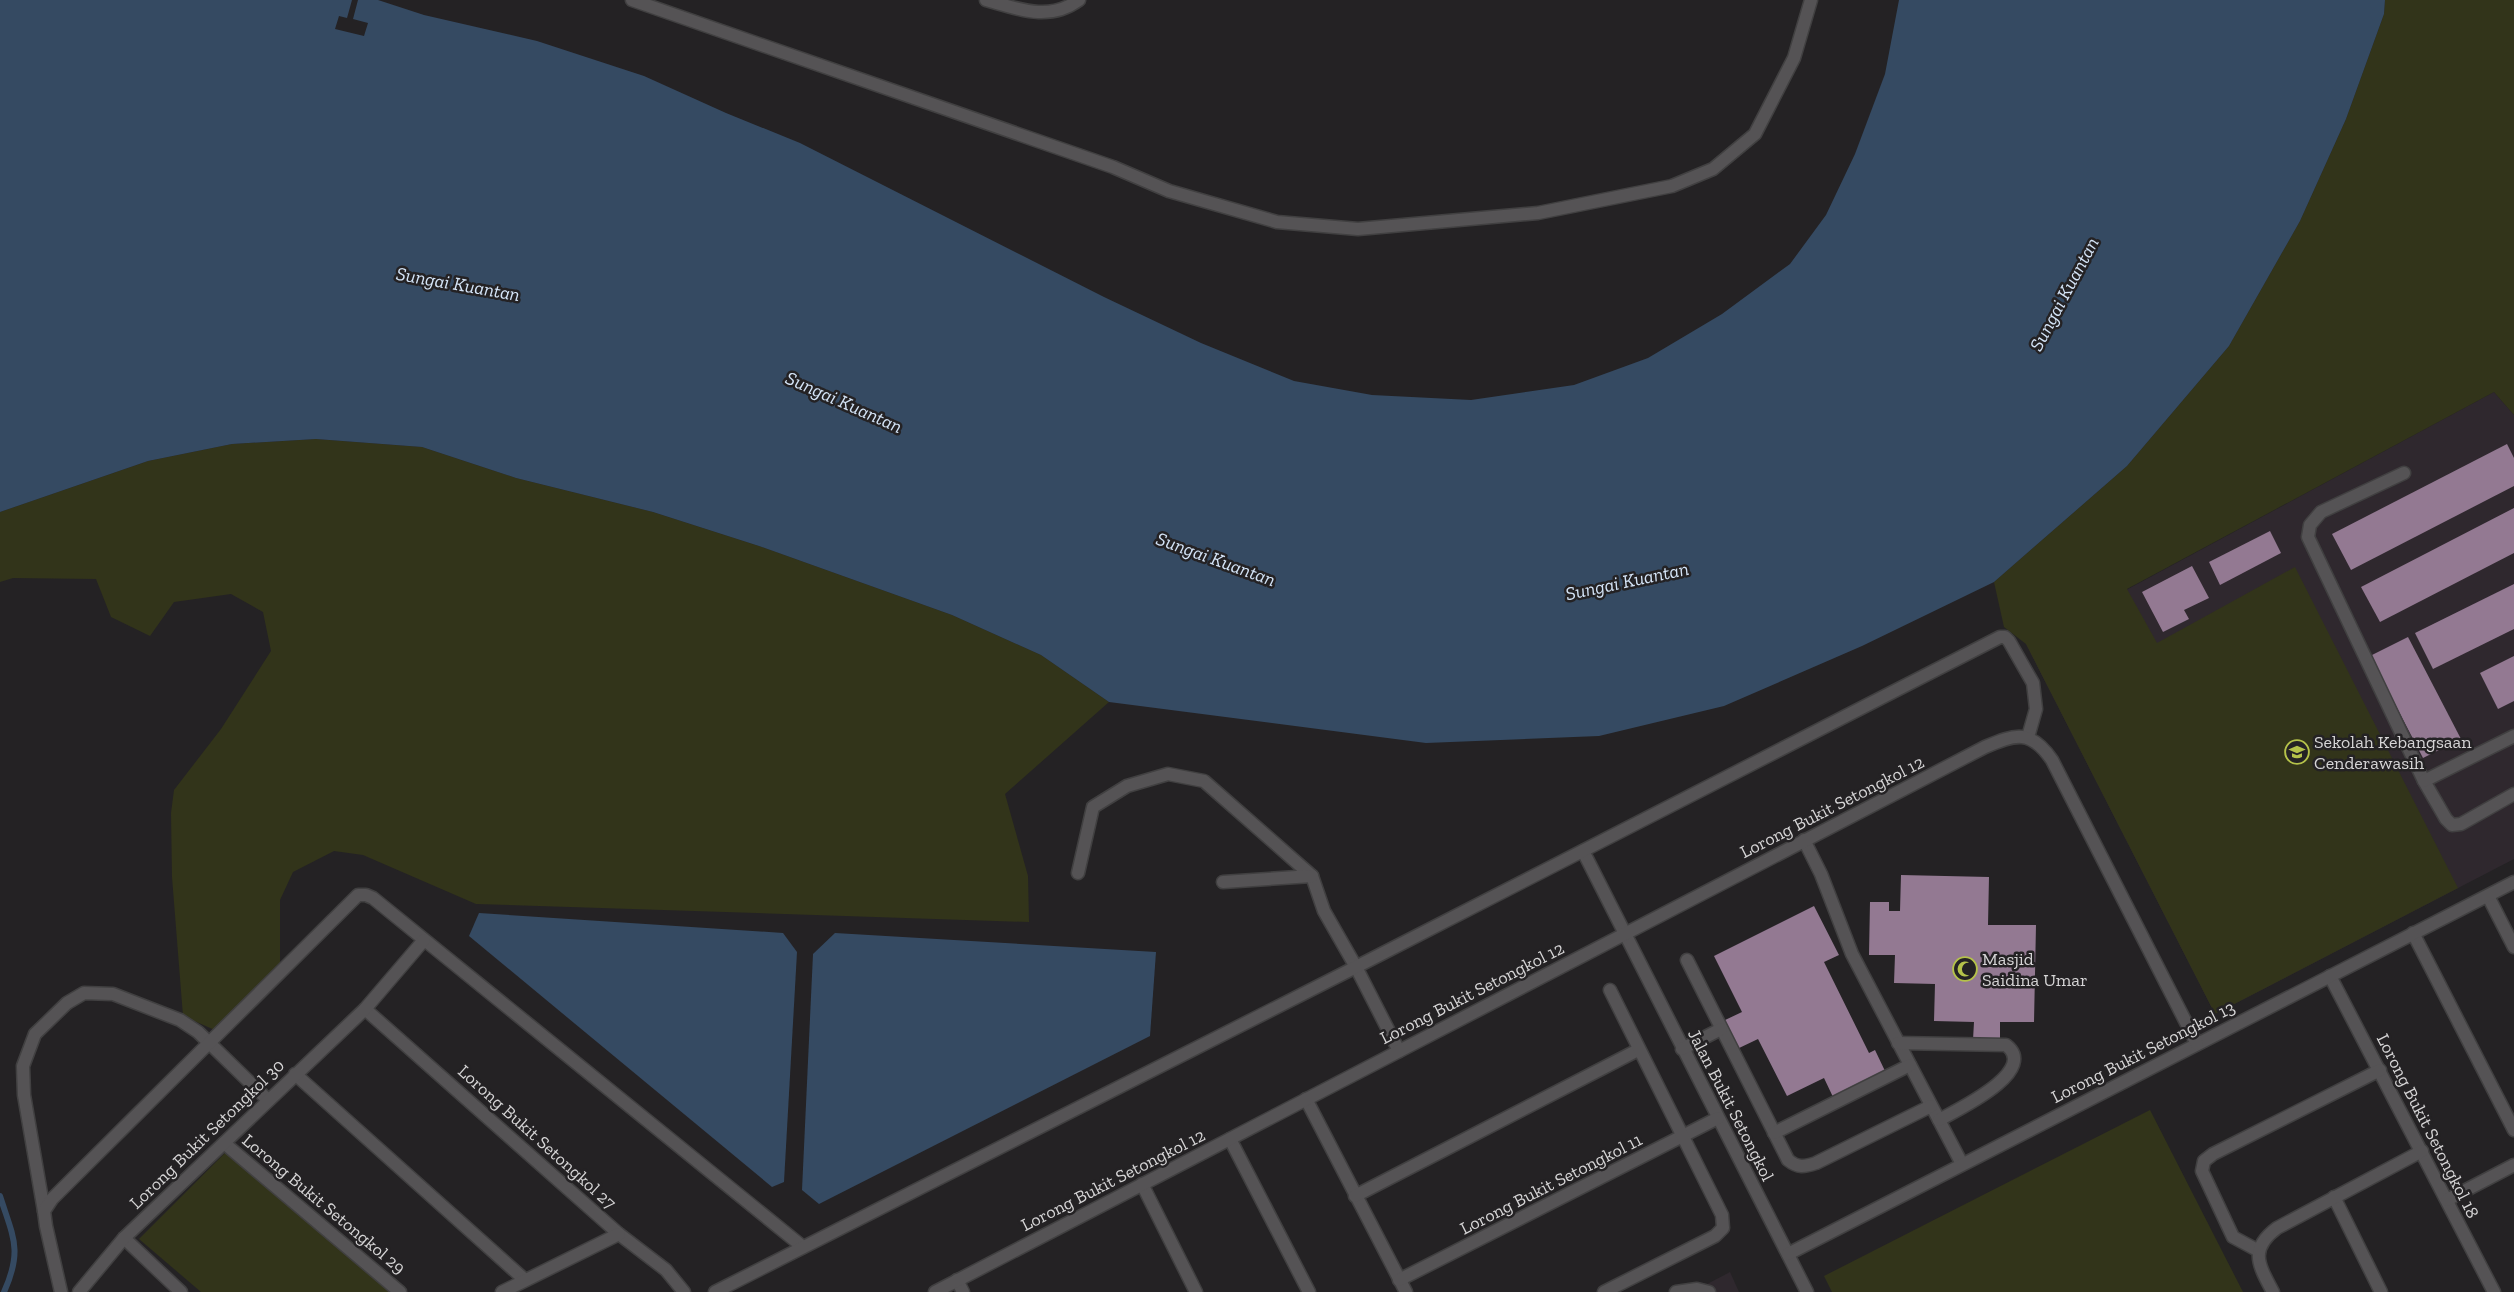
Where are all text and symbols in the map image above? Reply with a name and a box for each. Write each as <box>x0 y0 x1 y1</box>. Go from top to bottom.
water label: Sungai Kuantan <box>2024 233 2104 355</box>
water label: Sungai Kuantan <box>394 262 522 306</box>
water label: Sungai Kuantan <box>782 366 906 438</box>
water label: Sungai Kuantan <box>1153 527 1279 591</box>
water label: Sungai Kuantan <box>1563 557 1691 605</box>
place label: Sekolah Kebangsaan Cenderawasih <box>2314 731 2472 774</box>
school or university icon: Sekolah Kebangsaan Cenderawasih <box>2284 739 2310 765</box>
street label: Lorong Bukit Setongkol 12 <box>1736 751 1928 863</box>
street label: Lorong Bukit Setongkol 12 <box>1376 937 1568 1049</box>
place label: Masjid Saidina Umar <box>1982 948 2088 991</box>
mosque icon: Masjid Saidina Umar <box>1952 956 1978 982</box>
street label: Lorong Bukit Setongkol 13 <box>2047 996 2239 1108</box>
street label: Jalan Bukit Setongkol <box>1683 1025 1779 1185</box>
street label: Lorong Bukit Setongkol 18 <box>2372 1030 2484 1222</box>
street label: Lorong Bukit Setongkol 30 <box>125 1054 289 1214</box>
street label: Lorong Bukit Setongkol 27 <box>453 1060 621 1214</box>
street label: Lorong Bukit Setongkol 12 <box>1017 1124 1209 1236</box>
street label: Lorong Bukit Setongkol 11 <box>1456 1128 1646 1240</box>
street label: Lorong Bukit Setongkol 29 <box>238 1129 410 1279</box>

